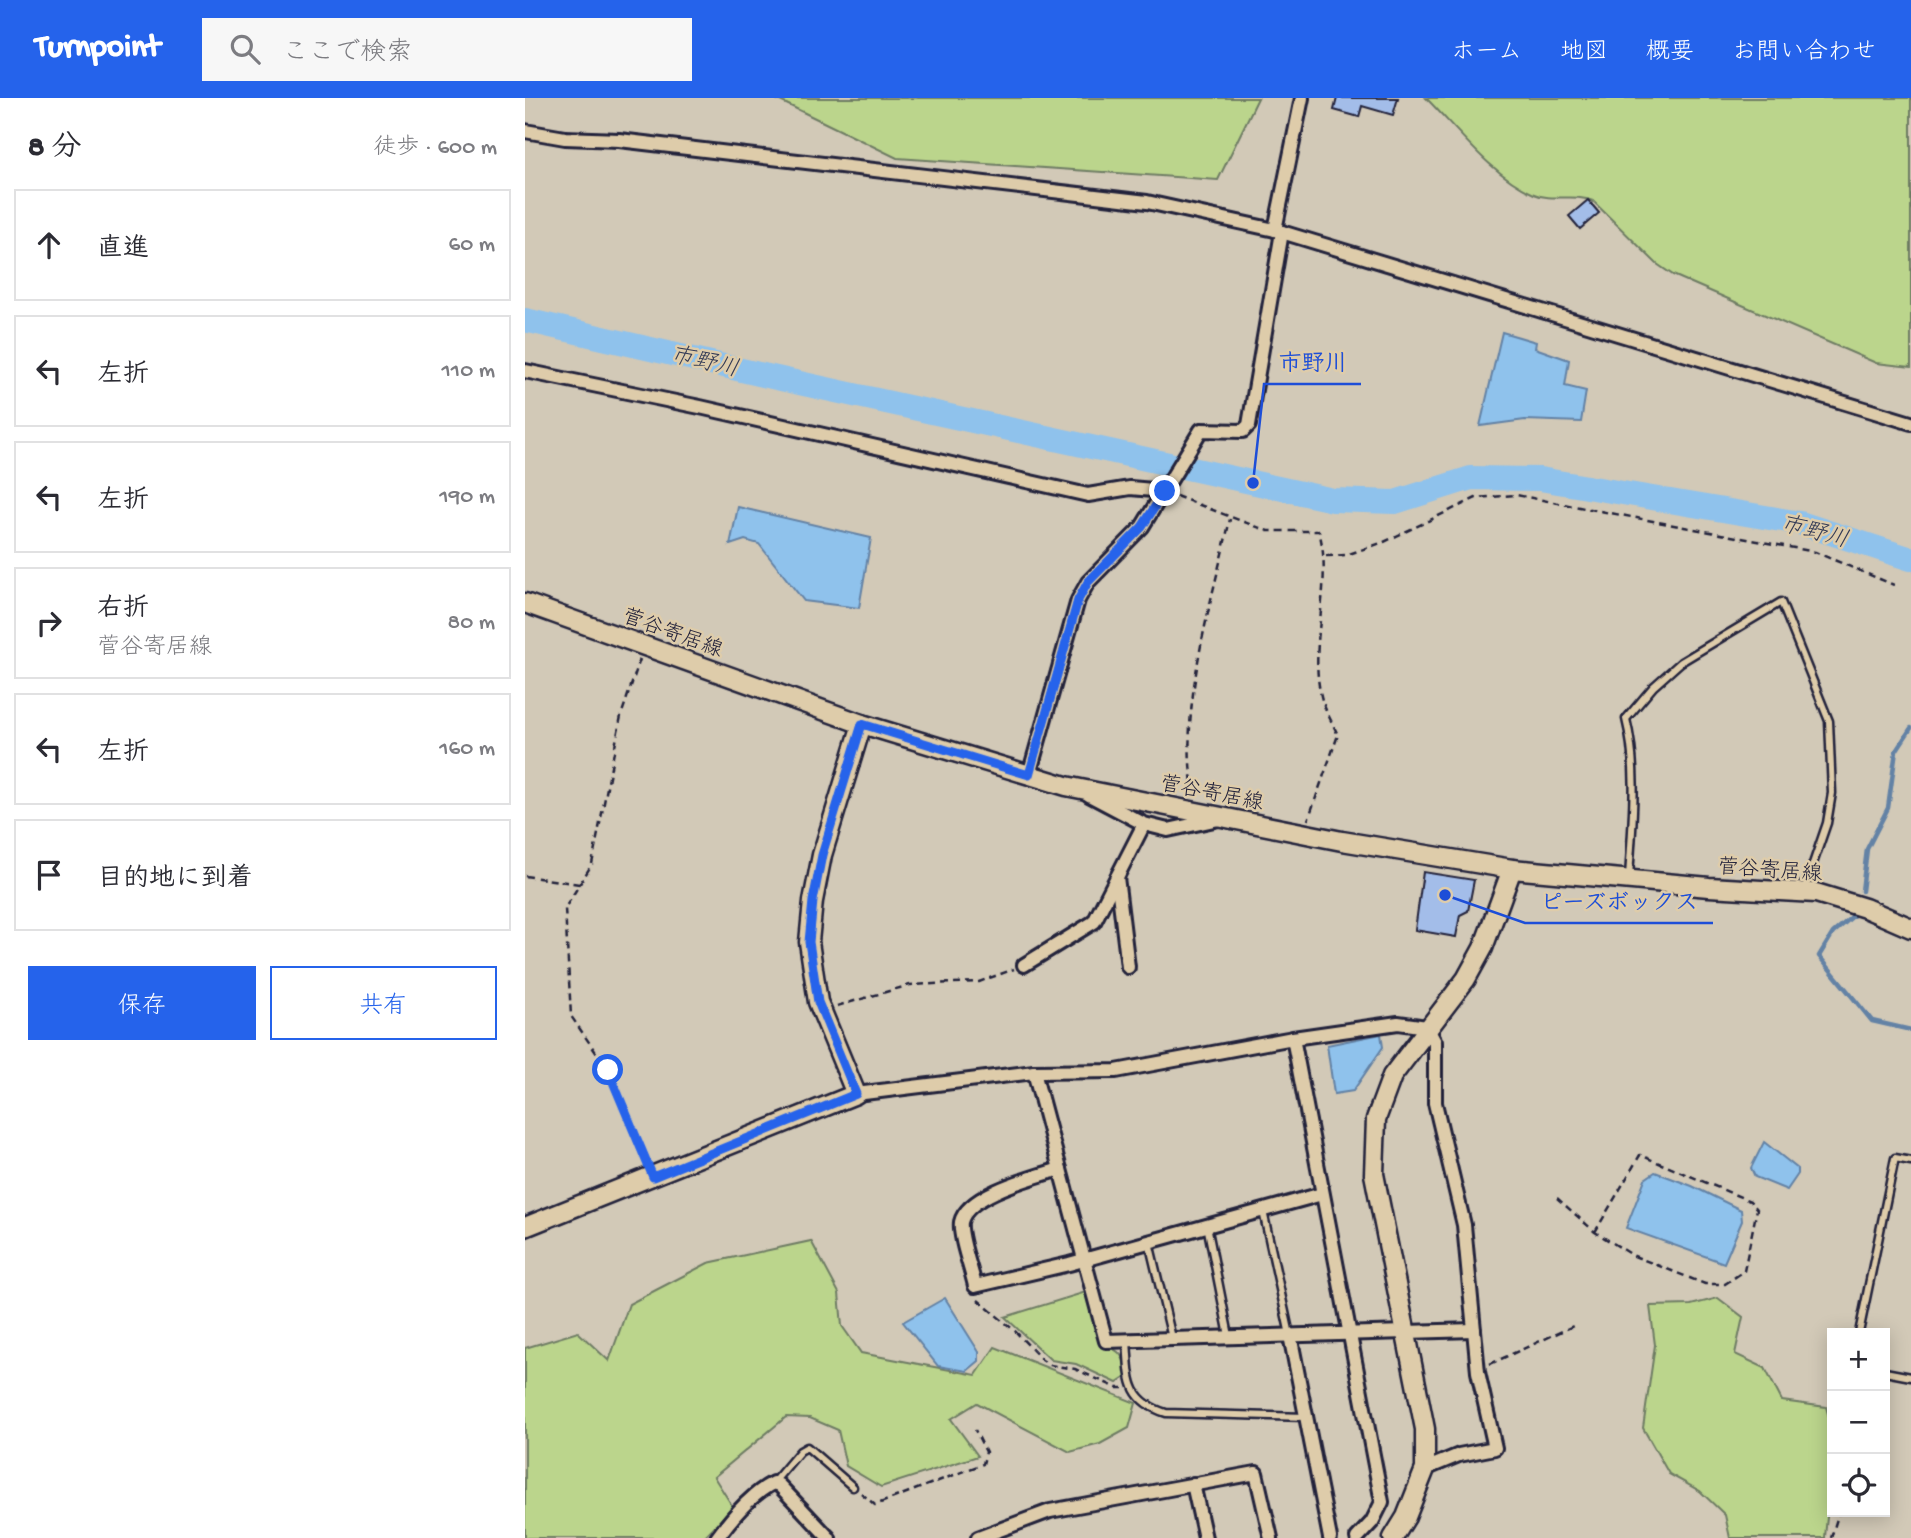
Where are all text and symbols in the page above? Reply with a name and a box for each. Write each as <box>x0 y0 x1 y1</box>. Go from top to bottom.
search box <box>202 18 692 81</box>
text: Turnpoint <box>35 30 160 68</box>
icon: search <box>226 30 264 68</box>
text: ここで検索 <box>282 39 412 70</box>
text: ホーム <box>1451 39 1522 68</box>
text: 地図 <box>1560 39 1608 68</box>
text: 概要 <box>1646 39 1694 68</box>
text: お問い合わせ <box>1732 39 1876 68</box>
text: 8 分 <box>28 132 82 167</box>
text: 徒歩 · 600 m <box>373 135 497 162</box>
icon: ahead <box>30 226 68 264</box>
text: 60 m <box>449 232 495 259</box>
text: 直進 <box>97 235 149 266</box>
callout: 市野川 <box>1264 340 1361 384</box>
water label: 市野川 <box>668 342 741 384</box>
text: 市野川 <box>1279 351 1348 379</box>
icon: left <box>30 352 68 390</box>
text: 110 m <box>442 358 495 385</box>
text: 左折 <box>97 361 149 392</box>
route end <box>1149 475 1180 506</box>
icon: left <box>30 478 68 516</box>
text: 190 m <box>439 484 495 511</box>
text: 左折 <box>97 487 149 518</box>
water label: 市野川 <box>1777 510 1851 555</box>
text: 右折 <box>97 595 149 626</box>
icon: right <box>30 604 68 642</box>
street label: 菅谷寄居線 <box>618 604 726 665</box>
text: 80 m <box>448 610 495 637</box>
text: 菅谷寄居線 <box>97 635 212 662</box>
icon: left <box>30 730 68 768</box>
text: 160 m <box>439 736 495 763</box>
text: 左折 <box>97 739 149 770</box>
street label: 菅谷寄居線 <box>1157 771 1266 818</box>
street label: 菅谷寄居線 <box>1717 854 1823 889</box>
icon: arrive <box>30 856 68 894</box>
text: 目的地に到着 <box>97 865 253 896</box>
callout: ピーズボックス <box>1525 879 1713 923</box>
text: ピーズボックス <box>1540 891 1698 918</box>
button: 保存 <box>28 966 256 1040</box>
button: 共有 <box>270 966 497 1040</box>
route start <box>592 1054 623 1085</box>
map controls <box>1827 1328 1890 1517</box>
button: + <box>1827 1328 1890 1391</box>
button: − <box>1827 1391 1890 1454</box>
button: locate <box>1827 1454 1890 1517</box>

